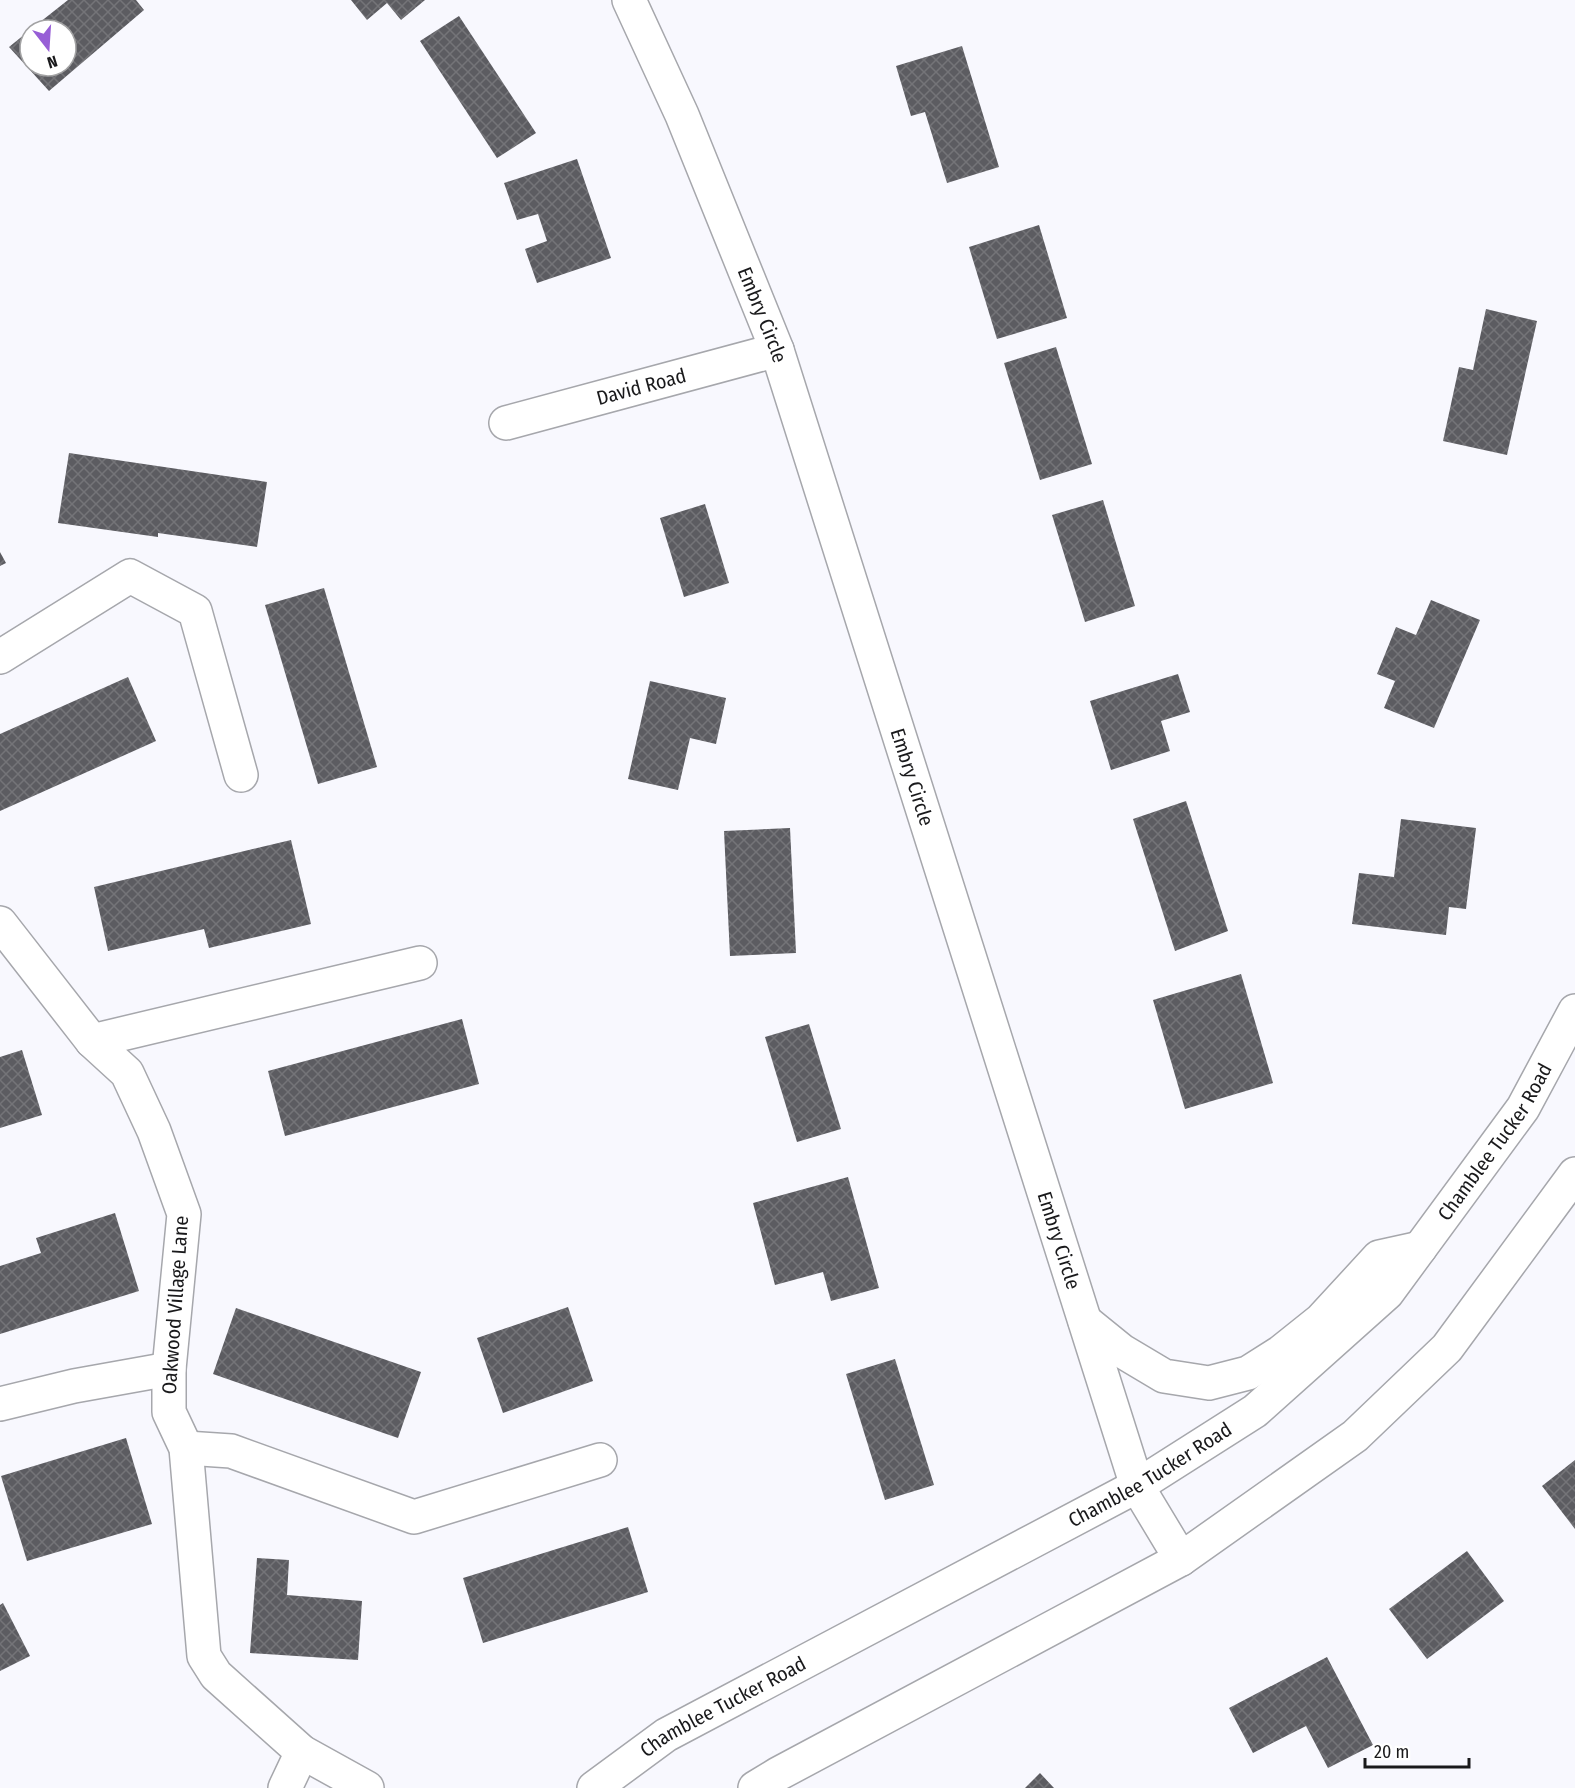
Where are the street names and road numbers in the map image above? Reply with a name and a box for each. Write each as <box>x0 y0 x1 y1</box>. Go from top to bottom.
street label: Embry Circle <box>733 263 792 365</box>
street label: David Road <box>594 363 689 410</box>
street label: Embry Circle <box>886 725 939 829</box>
street label: Chamblee Tucker Road <box>1432 1059 1557 1225</box>
street label: Embry Circle <box>1032 1188 1086 1292</box>
street label: Oakwood Village Lane <box>157 1215 193 1395</box>
street label: Chamblee Tucker Road <box>1064 1417 1236 1532</box>
street label: Chamblee Tucker Road <box>635 1651 810 1762</box>

